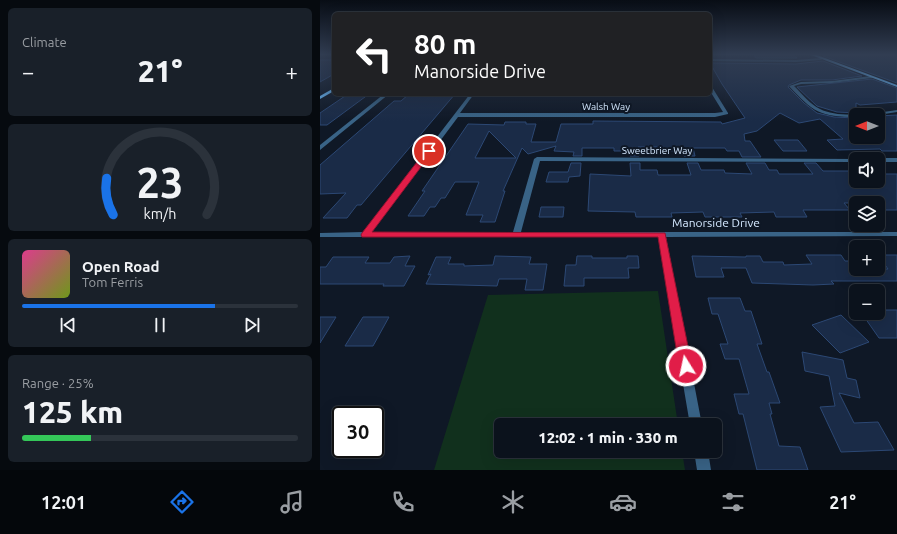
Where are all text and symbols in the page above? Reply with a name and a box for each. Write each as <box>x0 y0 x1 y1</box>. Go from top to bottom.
icon: left <box>348 28 400 80</box>
text: 80 m <box>414 28 476 59</box>
text: Climate <box>22 35 67 49</box>
text: 21° <box>138 54 182 88</box>
text: − <box>22 59 34 84</box>
text: + <box>286 59 298 84</box>
text: Manorside Drive <box>414 61 546 81</box>
street label: Walsh Way <box>582 101 630 112</box>
north arrow <box>849 108 885 144</box>
map controls <box>849 108 885 320</box>
pin <box>412 134 446 168</box>
icon: arrive <box>418 140 440 162</box>
street label: Sweetbrier Way <box>622 145 692 156</box>
button: sound <box>849 152 885 188</box>
text: 23 <box>137 159 183 206</box>
button: layers <box>849 196 885 232</box>
text: km/h <box>144 206 176 222</box>
street label: Manorside Drive <box>672 216 760 229</box>
button: + <box>849 240 885 276</box>
text: Open Road <box>82 258 159 275</box>
text: Tom Ferris <box>82 275 143 289</box>
button: − <box>849 284 885 320</box>
icon: previous <box>57 314 79 336</box>
icon: pause <box>149 314 171 336</box>
icon: next <box>241 314 263 336</box>
position arrow <box>665 345 707 387</box>
text: Range · 25% <box>22 376 94 390</box>
text: 125 km <box>22 395 123 429</box>
speed limit sign: 30 <box>332 406 384 458</box>
text: 12:02 · 1 min · 330 m <box>538 429 678 446</box>
icon: directions <box>168 488 196 516</box>
icon: music <box>278 488 306 516</box>
icon: phone <box>389 488 417 516</box>
icon: climate <box>499 488 527 516</box>
icon: car <box>609 488 637 516</box>
icon: filters <box>719 488 747 516</box>
text: 12:01 <box>41 492 86 512</box>
text: 21° <box>829 492 856 512</box>

